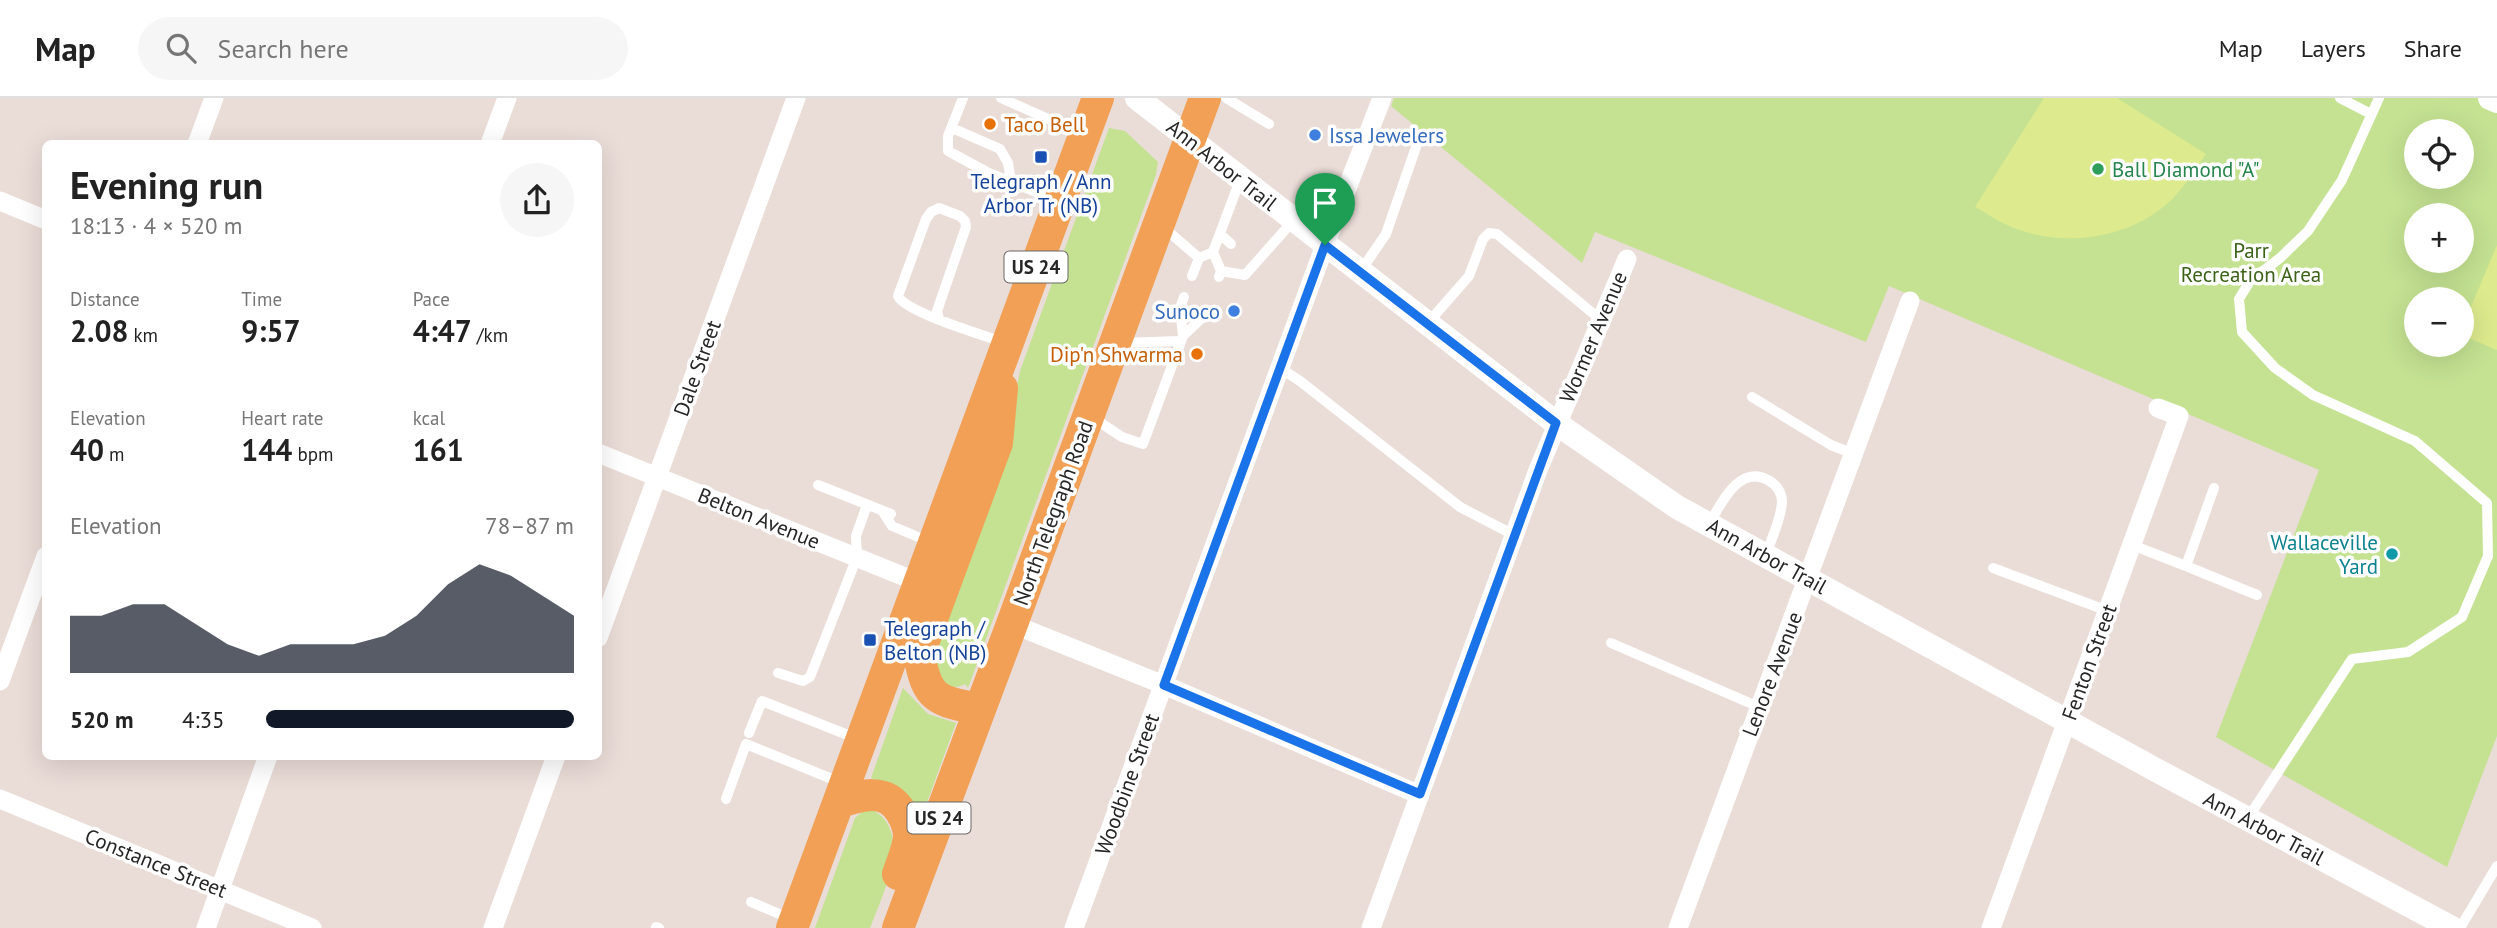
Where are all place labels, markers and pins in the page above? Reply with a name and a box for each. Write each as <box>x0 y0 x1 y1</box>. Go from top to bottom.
place label: Taco Bell <box>1004 111 1085 138</box>
marker: Taco Bell <box>982 116 998 132</box>
place label: Issa Jewelers <box>1329 122 1444 149</box>
marker: Issa Jewelers <box>1307 127 1323 143</box>
marker: Telegraph / Ann Arbor Tr (NB) <box>1033 149 1049 165</box>
place label: Ball Diamond "A" <box>2112 156 2260 183</box>
marker: Ball Diamond "A" <box>2090 161 2106 177</box>
place label: Telegraph / Ann Arbor Tr (NB) <box>970 168 1112 219</box>
pin <box>1295 173 1355 245</box>
place label: Sunoco <box>1155 298 1220 325</box>
marker: Sunoco <box>1226 303 1242 319</box>
place label: Dip'n Shwarma <box>1050 341 1183 368</box>
marker: Dip'n Shwarma <box>1189 346 1205 362</box>
place label: Wallaceville Yard <box>2271 529 2378 580</box>
marker: Wallaceville Yard <box>2384 546 2400 562</box>
place label: Telegraph / Belton (NB) <box>884 615 986 666</box>
marker: Telegraph / Belton (NB) <box>862 632 878 648</box>

